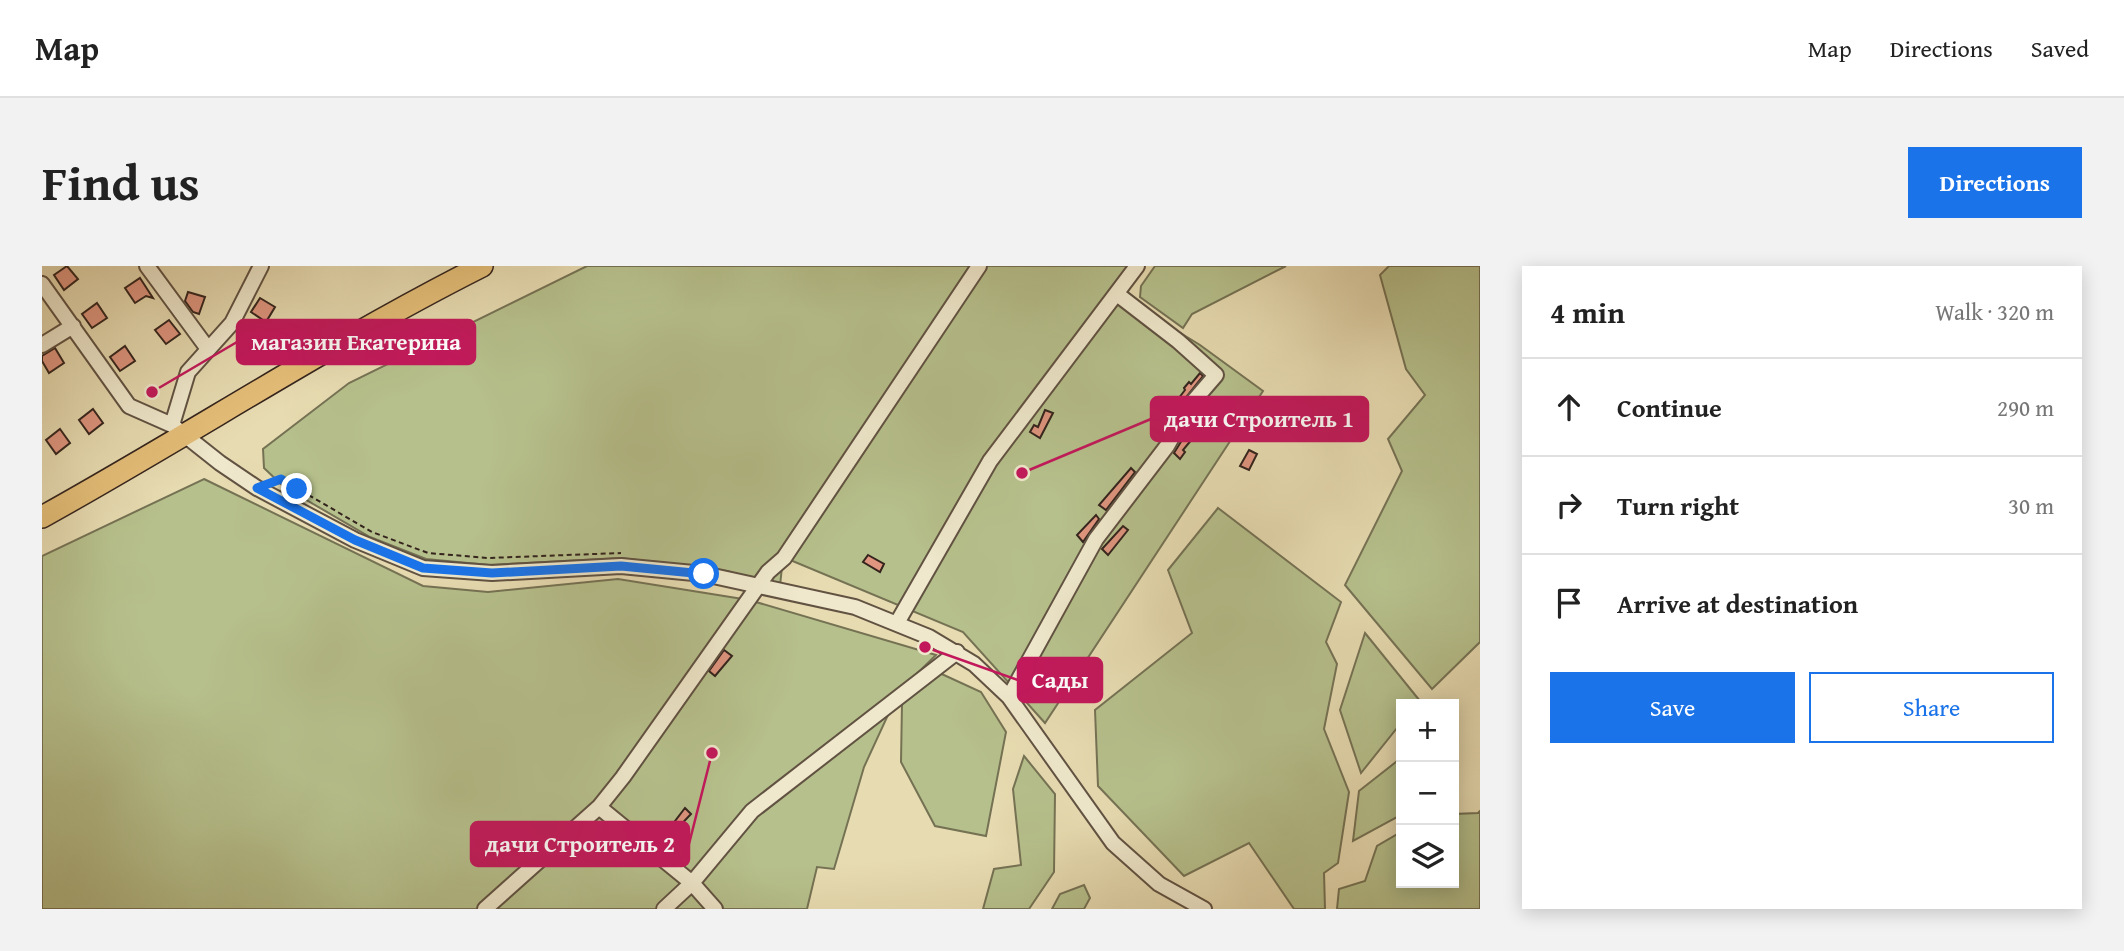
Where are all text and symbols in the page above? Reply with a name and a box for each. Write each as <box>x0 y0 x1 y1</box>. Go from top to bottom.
text: Map <box>35 24 99 72</box>
text: Map <box>1808 31 1852 66</box>
text: Directions <box>1890 31 1993 66</box>
text: Saved <box>2031 31 2089 66</box>
text: Find us <box>42 146 200 218</box>
button: Directions <box>1908 147 2082 218</box>
text: 4 min <box>1550 290 1625 334</box>
text: Walk · 320 m <box>1935 295 2054 328</box>
callout: магазин Екатерина <box>237 320 475 364</box>
text: магазин Екатерина <box>251 325 461 358</box>
icon: ahead <box>1550 388 1588 426</box>
text: Continue <box>1617 388 1722 427</box>
text: 290 m <box>1997 391 2054 424</box>
callout: дачи Строитель 1 <box>1151 397 1368 441</box>
text: дачи Строитель 1 <box>1164 402 1354 435</box>
route end <box>281 473 312 504</box>
icon: right <box>1550 486 1588 524</box>
text: Turn right <box>1617 486 1739 525</box>
text: 30 m <box>2008 489 2054 522</box>
route start <box>688 558 719 589</box>
icon: arrive <box>1550 584 1588 622</box>
text: Arrive at destination <box>1617 584 1858 623</box>
callout: Сады <box>1018 658 1102 702</box>
text: Сады <box>1032 663 1089 696</box>
button: Save <box>1550 672 1795 743</box>
button: Share <box>1809 672 2054 743</box>
map controls <box>1396 699 1459 888</box>
button: + <box>1396 699 1459 762</box>
button: − <box>1396 762 1459 825</box>
callout: дачи Строитель 2 <box>471 822 689 866</box>
button: layers <box>1396 825 1459 888</box>
text: дачи Строитель 2 <box>485 827 675 860</box>

